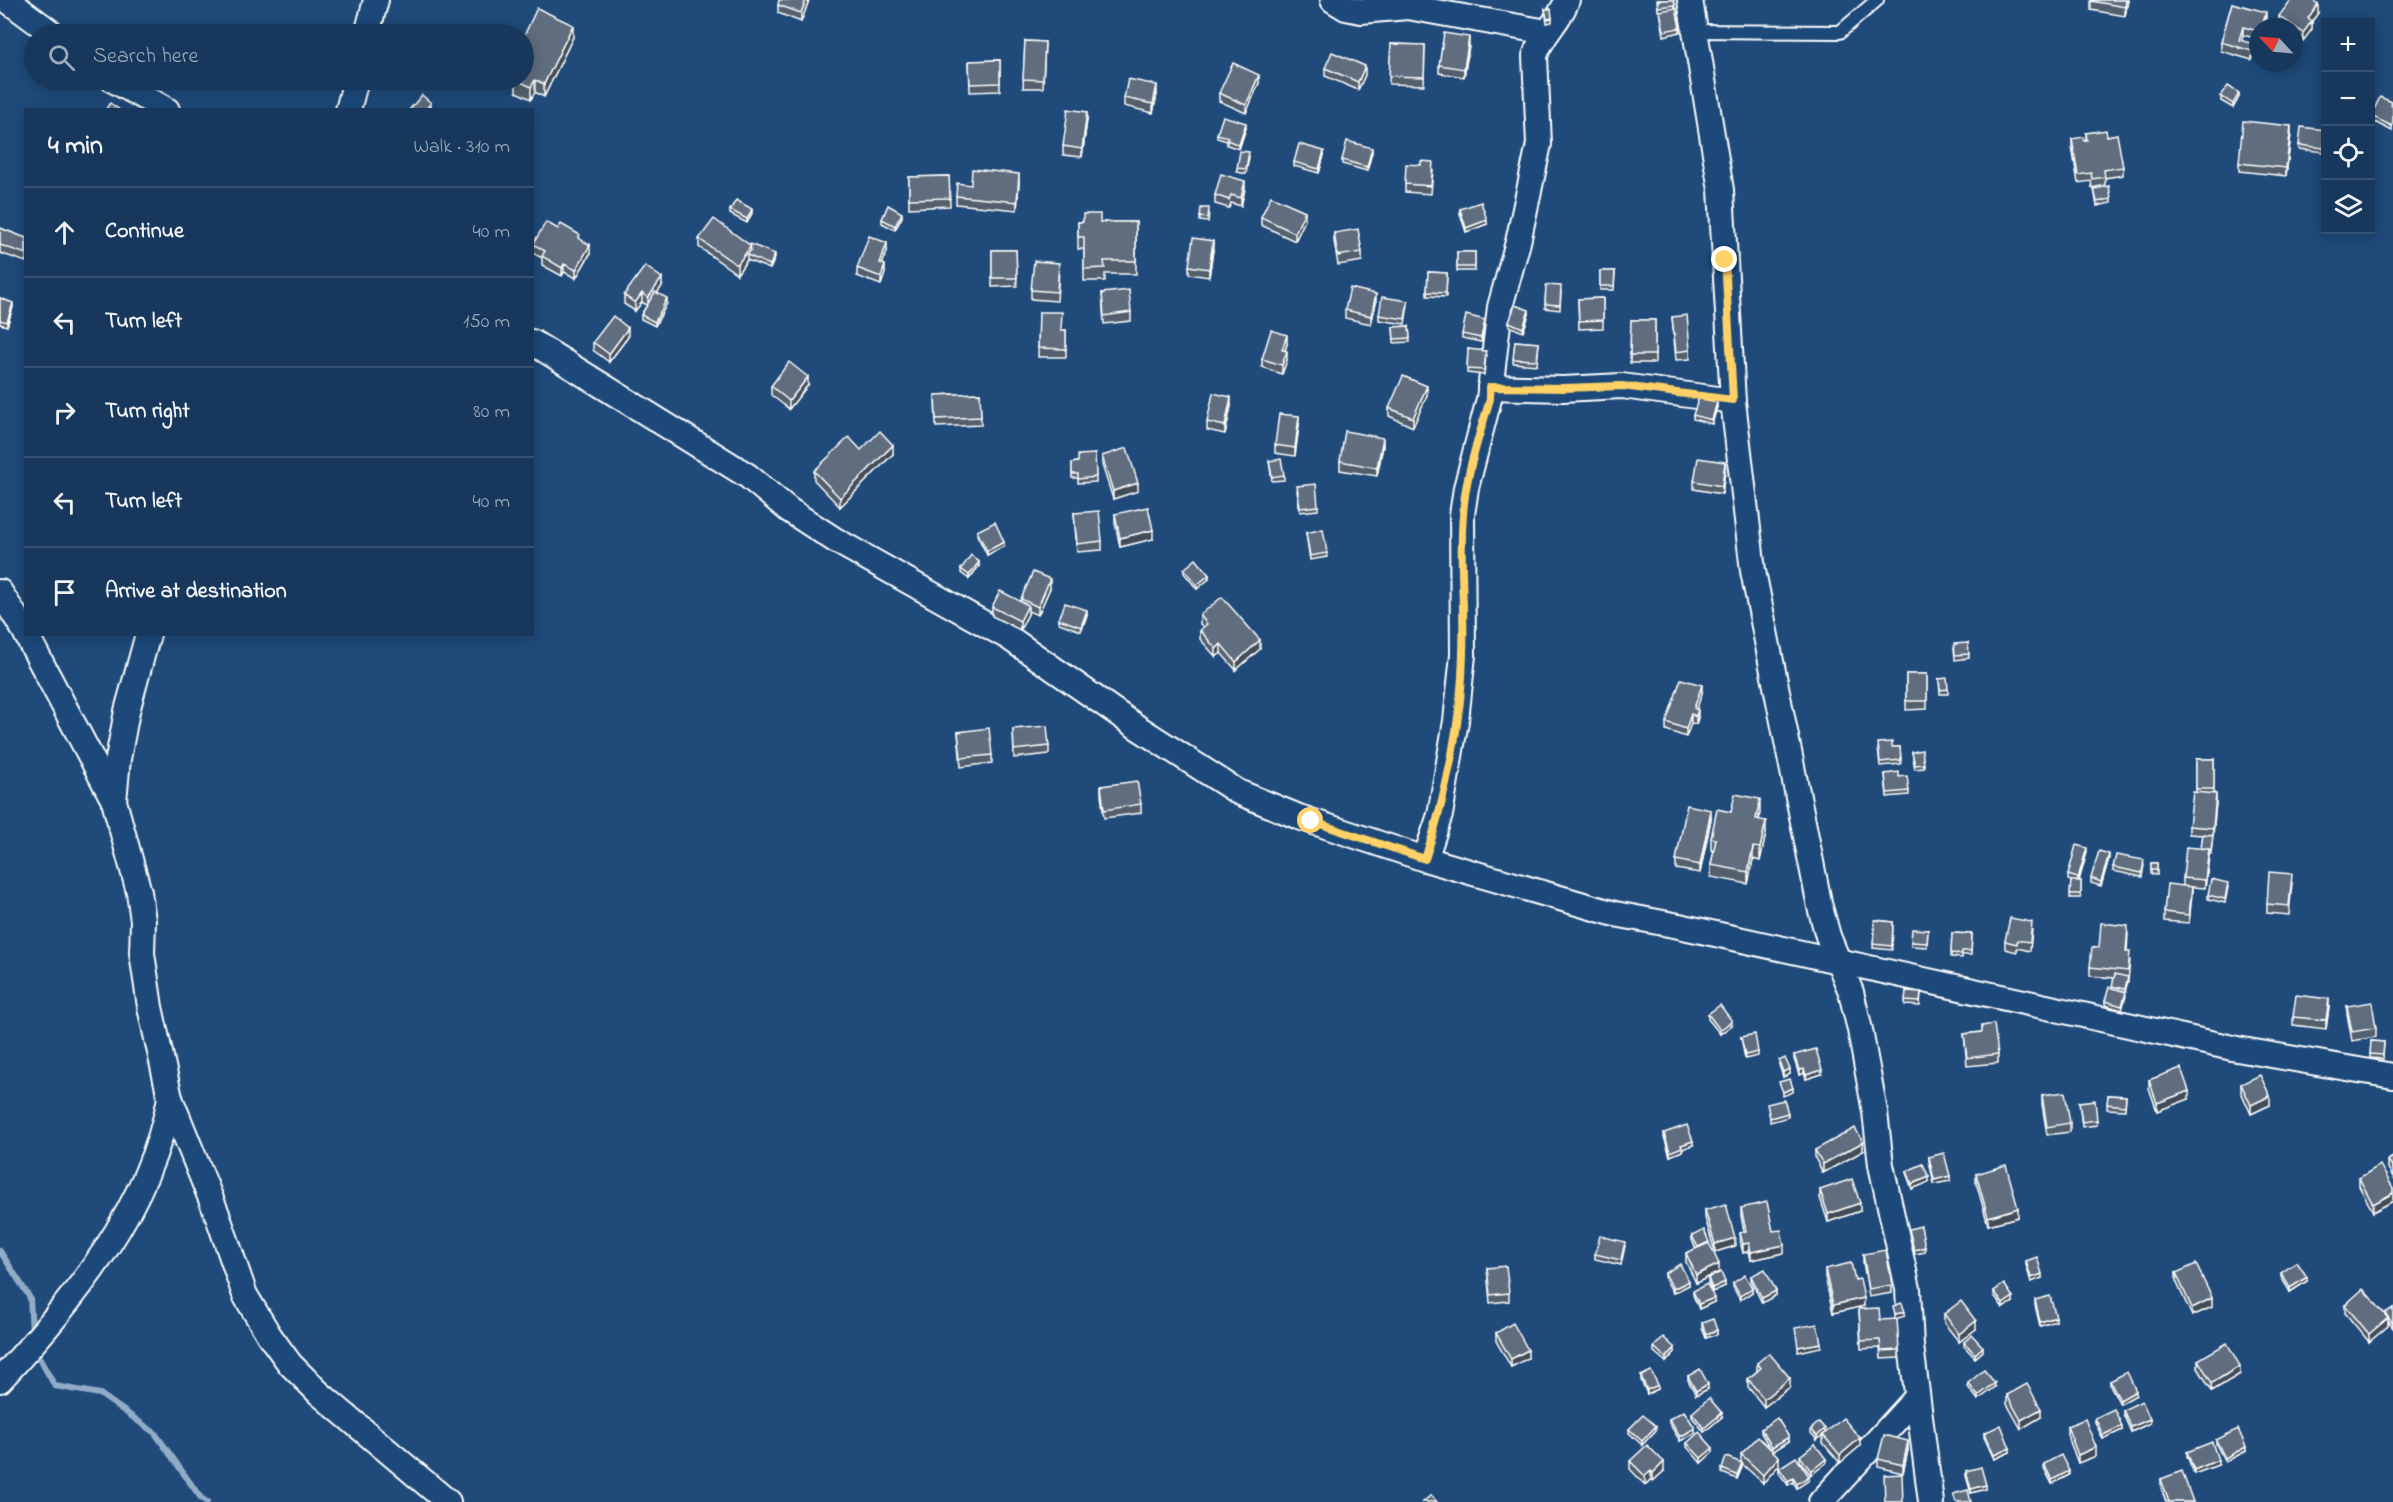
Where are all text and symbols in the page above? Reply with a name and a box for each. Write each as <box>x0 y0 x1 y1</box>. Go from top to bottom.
north arrow <box>2249 18 2303 72</box>
map controls <box>2321 18 2375 234</box>
button: + <box>2321 18 2375 72</box>
search box <box>24 24 534 90</box>
icon: search <box>45 41 78 74</box>
text: Search here <box>93 41 198 73</box>
button: − <box>2321 72 2375 126</box>
button: locate <box>2321 126 2375 180</box>
text: 4 min <box>48 128 103 166</box>
text: Walk · 310 m <box>414 133 510 162</box>
button: layers <box>2321 180 2375 234</box>
icon: ahead <box>48 216 81 249</box>
text: Continue <box>105 216 184 248</box>
text: 40 m <box>473 218 510 247</box>
route end <box>1711 246 1737 272</box>
icon: left <box>48 306 81 339</box>
text: Turn left <box>105 306 182 338</box>
text: 150 m <box>463 308 510 337</box>
icon: right <box>48 396 81 429</box>
text: Turn right <box>105 396 190 428</box>
text: 80 m <box>473 398 510 427</box>
icon: left <box>48 486 81 519</box>
text: Turn left <box>105 486 182 518</box>
text: 40 m <box>473 488 510 517</box>
icon: arrive <box>48 576 81 609</box>
text: Arrive at destination <box>105 576 287 608</box>
route start <box>1297 807 1323 833</box>

